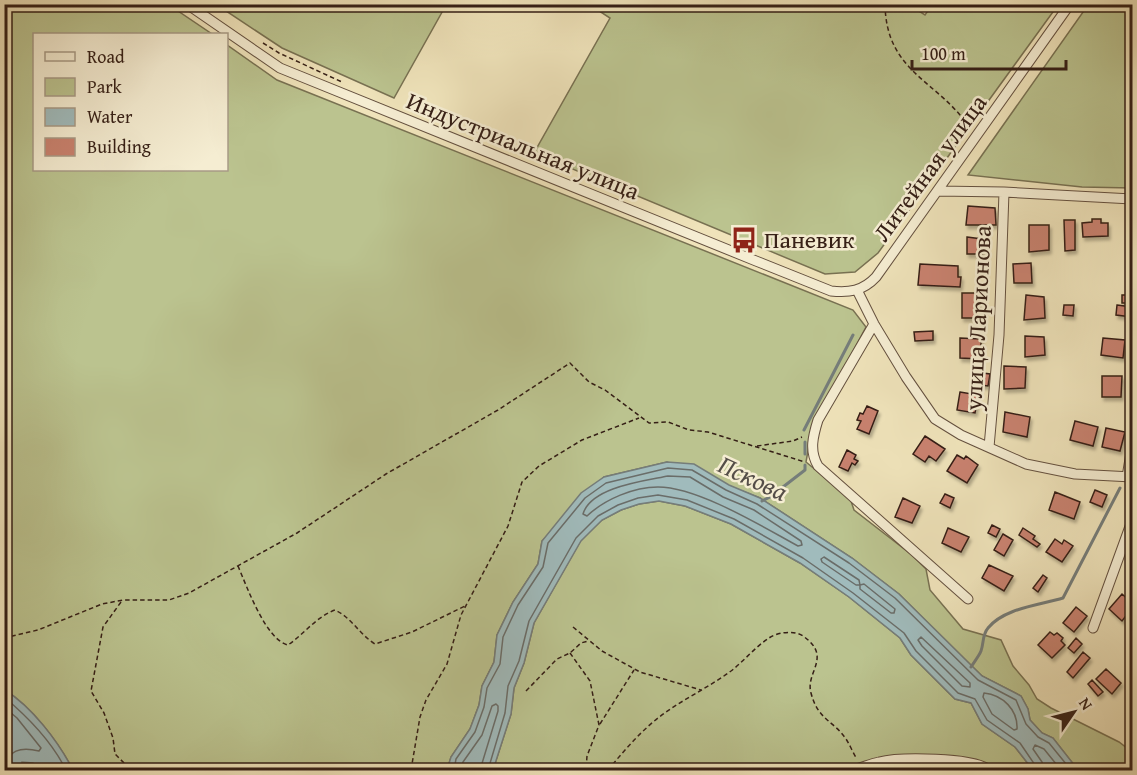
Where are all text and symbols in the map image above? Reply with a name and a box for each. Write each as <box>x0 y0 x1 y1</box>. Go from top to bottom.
legend <box>33 33 228 171</box>
scale bar <box>912 33 1066 71</box>
text: 100 m <box>921 40 966 67</box>
text: Road <box>87 43 125 70</box>
text: Park <box>87 73 123 100</box>
street label: Индустриальная улица <box>402 83 645 208</box>
street label: Литейная улица <box>864 86 995 248</box>
text: Water <box>87 103 133 130</box>
text: Building <box>87 133 151 160</box>
place label: Паневик <box>764 222 855 257</box>
street label: улица Ларионова <box>955 224 1000 413</box>
bus stop icon: Паневик <box>729 225 759 255</box>
water label: Пскова <box>712 444 794 511</box>
north arrow <box>1044 682 1104 742</box>
text: N <box>1073 692 1099 715</box>

